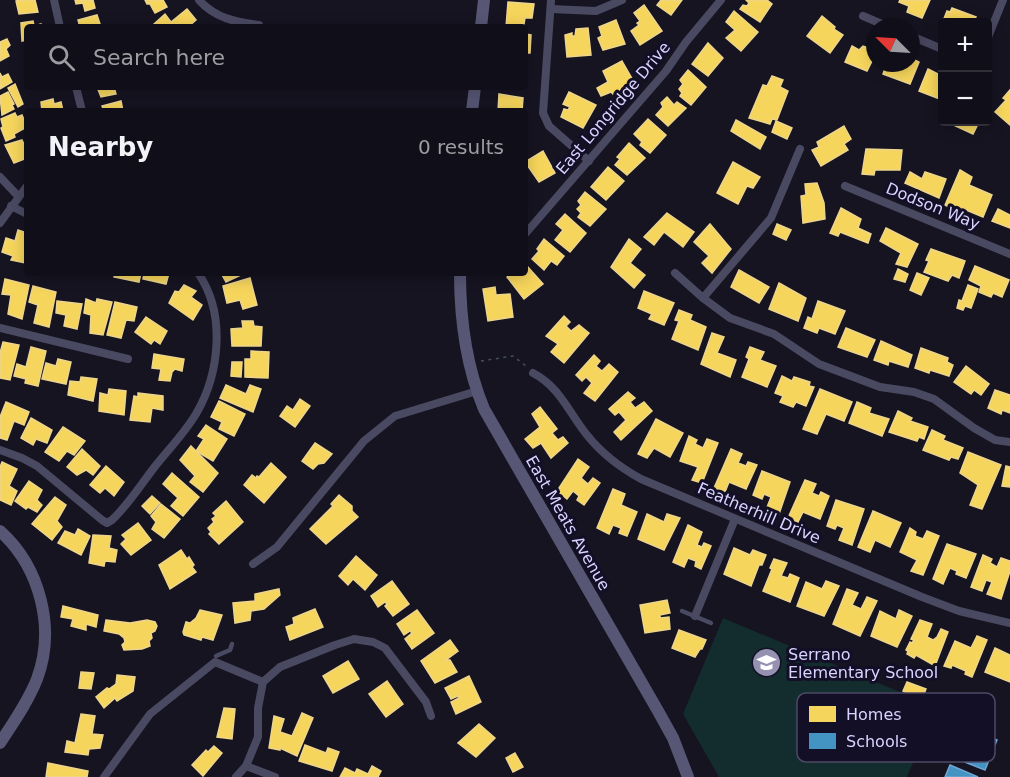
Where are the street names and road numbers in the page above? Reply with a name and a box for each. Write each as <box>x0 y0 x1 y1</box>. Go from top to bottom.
street label: East Longridge Drive <box>552 38 674 178</box>
street label: Dodson Way <box>883 179 983 233</box>
street label: East Meats Avenue <box>522 452 614 594</box>
street label: Featherhill Drive <box>695 479 823 547</box>

